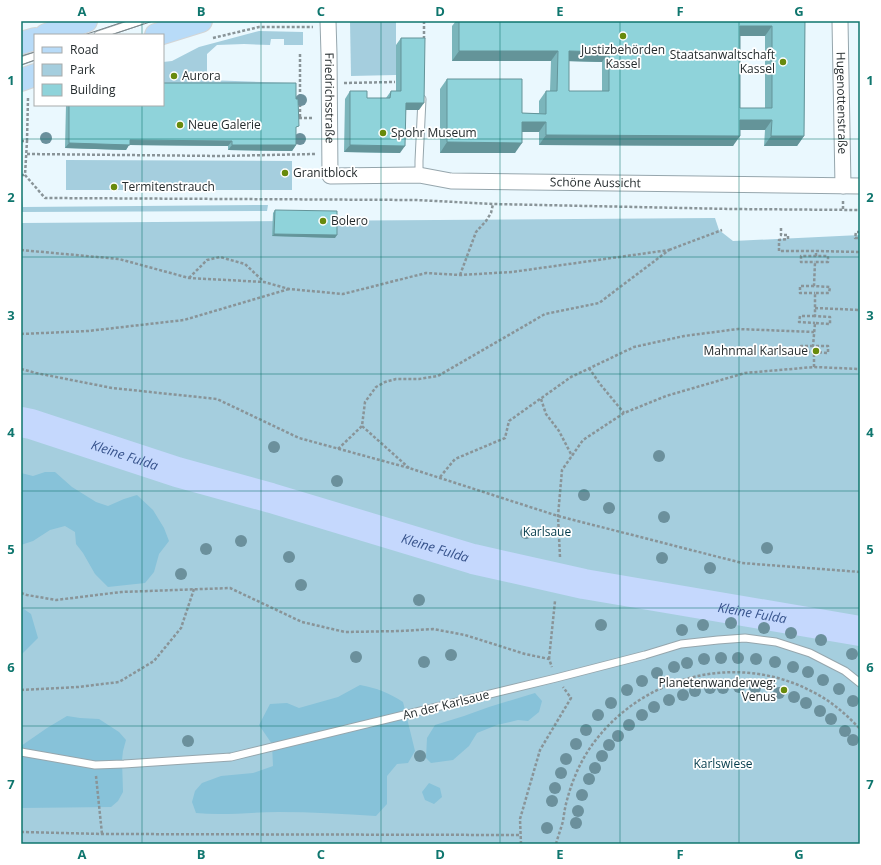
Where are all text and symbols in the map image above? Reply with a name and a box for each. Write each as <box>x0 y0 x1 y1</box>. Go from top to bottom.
text: A <box>78 2 87 20</box>
text: B <box>197 2 206 20</box>
text: C <box>317 2 325 20</box>
text: D <box>435 2 445 20</box>
text: E <box>556 2 564 20</box>
text: F <box>676 2 684 20</box>
text: G <box>794 2 804 20</box>
marker: Justizbehörden Kassel <box>618 31 628 41</box>
legend <box>34 34 164 106</box>
text: Road <box>70 41 99 58</box>
place label: Justizbehörden Kassel <box>580 41 665 72</box>
place label: Staatsanwaltschaft Kassel <box>670 46 775 77</box>
street label: Hugenottenstraße <box>833 52 851 155</box>
street label: Friedrichsstraße <box>321 53 339 144</box>
marker: Staatsanwaltschaft Kassel <box>778 57 788 67</box>
text: Park <box>70 61 96 78</box>
place label: Aurora <box>182 67 221 84</box>
text: 1 <box>7 71 15 89</box>
marker: Aurora <box>169 71 179 81</box>
text: 1 <box>866 71 874 89</box>
text: Building <box>70 81 116 98</box>
place label: Neue Galerie <box>188 116 261 133</box>
marker: Neue Galerie <box>175 120 185 130</box>
place label: Spohr Museum <box>391 124 477 141</box>
marker: Spohr Museum <box>378 128 388 138</box>
place label: Granitblock <box>293 164 358 181</box>
marker: Granitblock <box>280 168 290 178</box>
street label: Schöne Aussicht <box>550 173 641 191</box>
place label: Termitenstrauch <box>122 178 215 195</box>
marker: Termitenstrauch <box>109 182 119 192</box>
text: 2 <box>7 188 15 206</box>
text: 2 <box>866 188 874 206</box>
place label: Bolero <box>331 212 368 229</box>
marker: Bolero <box>318 216 328 226</box>
text: 3 <box>7 306 15 324</box>
text: 3 <box>866 306 874 324</box>
place label: Mahnmal Karlsaue <box>703 342 808 359</box>
marker: Mahnmal Karlsaue <box>811 346 821 356</box>
text: 4 <box>7 423 15 441</box>
text: 4 <box>866 423 874 441</box>
water label: Kleine Fulda <box>89 435 161 474</box>
park label: Karlsaue <box>523 523 571 540</box>
water label: Kleine Fulda <box>399 529 472 566</box>
text: 5 <box>7 540 15 558</box>
text: 5 <box>866 540 874 558</box>
water label: Kleine Fulda <box>717 598 789 627</box>
text: 6 <box>7 658 15 676</box>
text: 6 <box>866 658 874 676</box>
place label: Planetenwanderweg: Venus <box>659 674 776 705</box>
street label: An der Karlsaue <box>401 685 491 723</box>
marker: Planetenwanderweg: Venus <box>779 685 789 695</box>
park label: Karlswiese <box>693 755 753 772</box>
text: 7 <box>7 775 15 793</box>
text: 7 <box>866 775 874 793</box>
text: A <box>78 845 87 863</box>
text: B <box>197 845 206 863</box>
text: C <box>317 845 325 863</box>
text: D <box>435 845 445 863</box>
text: E <box>556 845 564 863</box>
text: F <box>676 845 684 863</box>
text: G <box>794 845 804 863</box>

